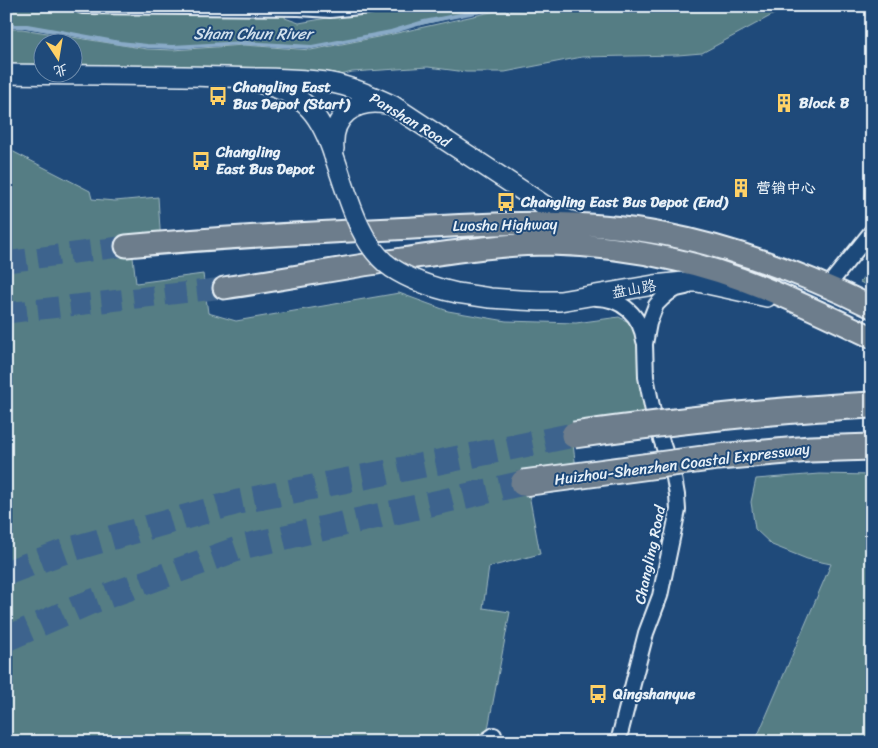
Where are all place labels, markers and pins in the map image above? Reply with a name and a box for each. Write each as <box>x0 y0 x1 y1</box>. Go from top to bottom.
place label: Changling East Bus Depot (Start) <box>232 74 351 117</box>
bus stop icon: Changling East Bus Depot (Start) <box>207 85 229 107</box>
place label: Block B <box>799 90 850 116</box>
building icon: Block B <box>773 92 795 114</box>
place label: Changling East Bus Depot <box>215 139 316 182</box>
bus stop icon: Changling East Bus Depot <box>190 150 212 172</box>
place label: 营销中心 <box>756 175 816 201</box>
building icon: 营销中心 <box>730 177 752 199</box>
place label: Changling East Bus Depot (End) <box>520 189 729 215</box>
bus stop icon: Changling East Bus Depot (End) <box>495 191 517 213</box>
place label: Qingshanyue <box>612 681 696 707</box>
bus stop icon: Qingshanyue <box>587 683 609 705</box>

